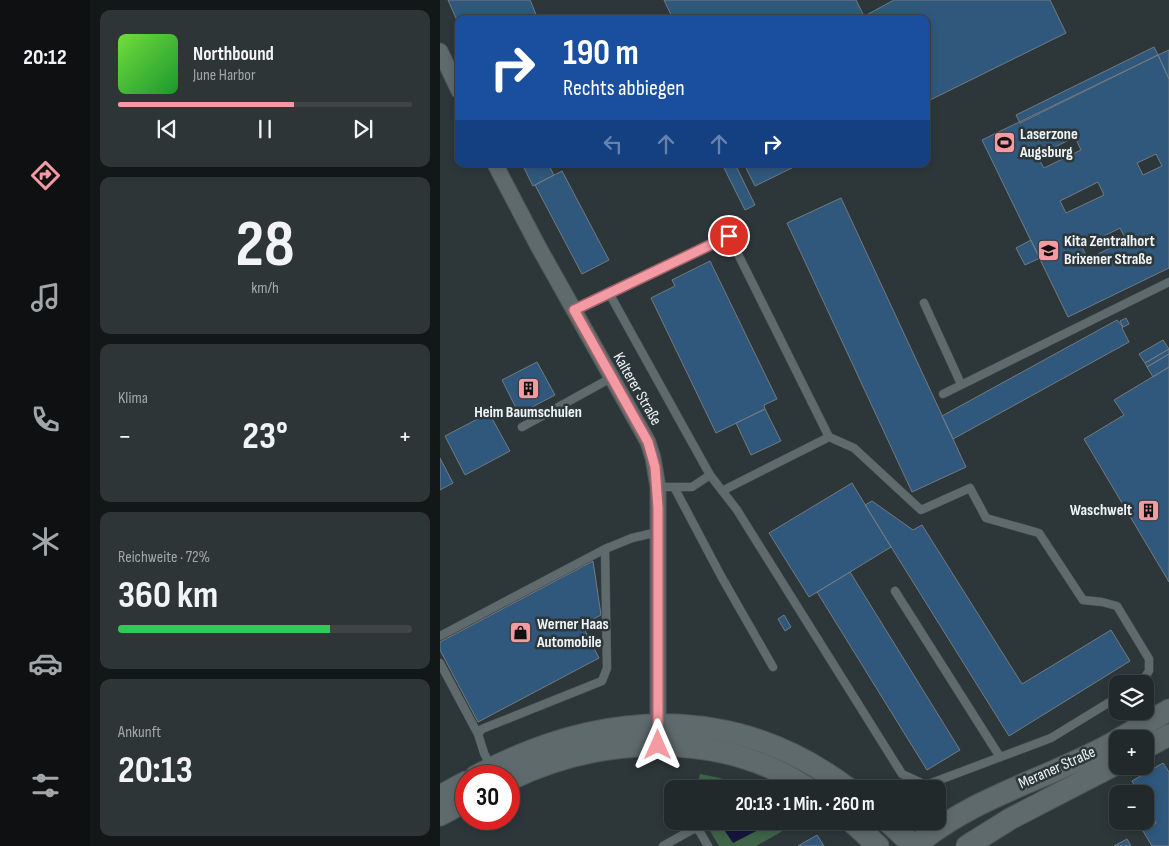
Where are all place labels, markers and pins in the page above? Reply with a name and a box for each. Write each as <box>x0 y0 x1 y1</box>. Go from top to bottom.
place label: Laserzone Augsburg <box>1019 125 1078 162</box>
sports icon: Laserzone Augsburg <box>992 131 1016 155</box>
pin <box>708 215 750 257</box>
place label: Kita Zentralhort Brixener Straße <box>1064 232 1155 269</box>
school or university icon: Kita Zentralhort Brixener Straße <box>1036 238 1060 262</box>
building icon: Heim Baumschulen <box>516 376 540 400</box>
place label: Heim Baumschulen <box>474 403 582 422</box>
building icon: Waschwelt <box>1136 498 1160 522</box>
place label: Waschwelt <box>1070 501 1132 520</box>
place label: Werner Haas Automobile <box>536 615 609 652</box>
shop icon: Werner Haas Automobile <box>509 621 533 645</box>

